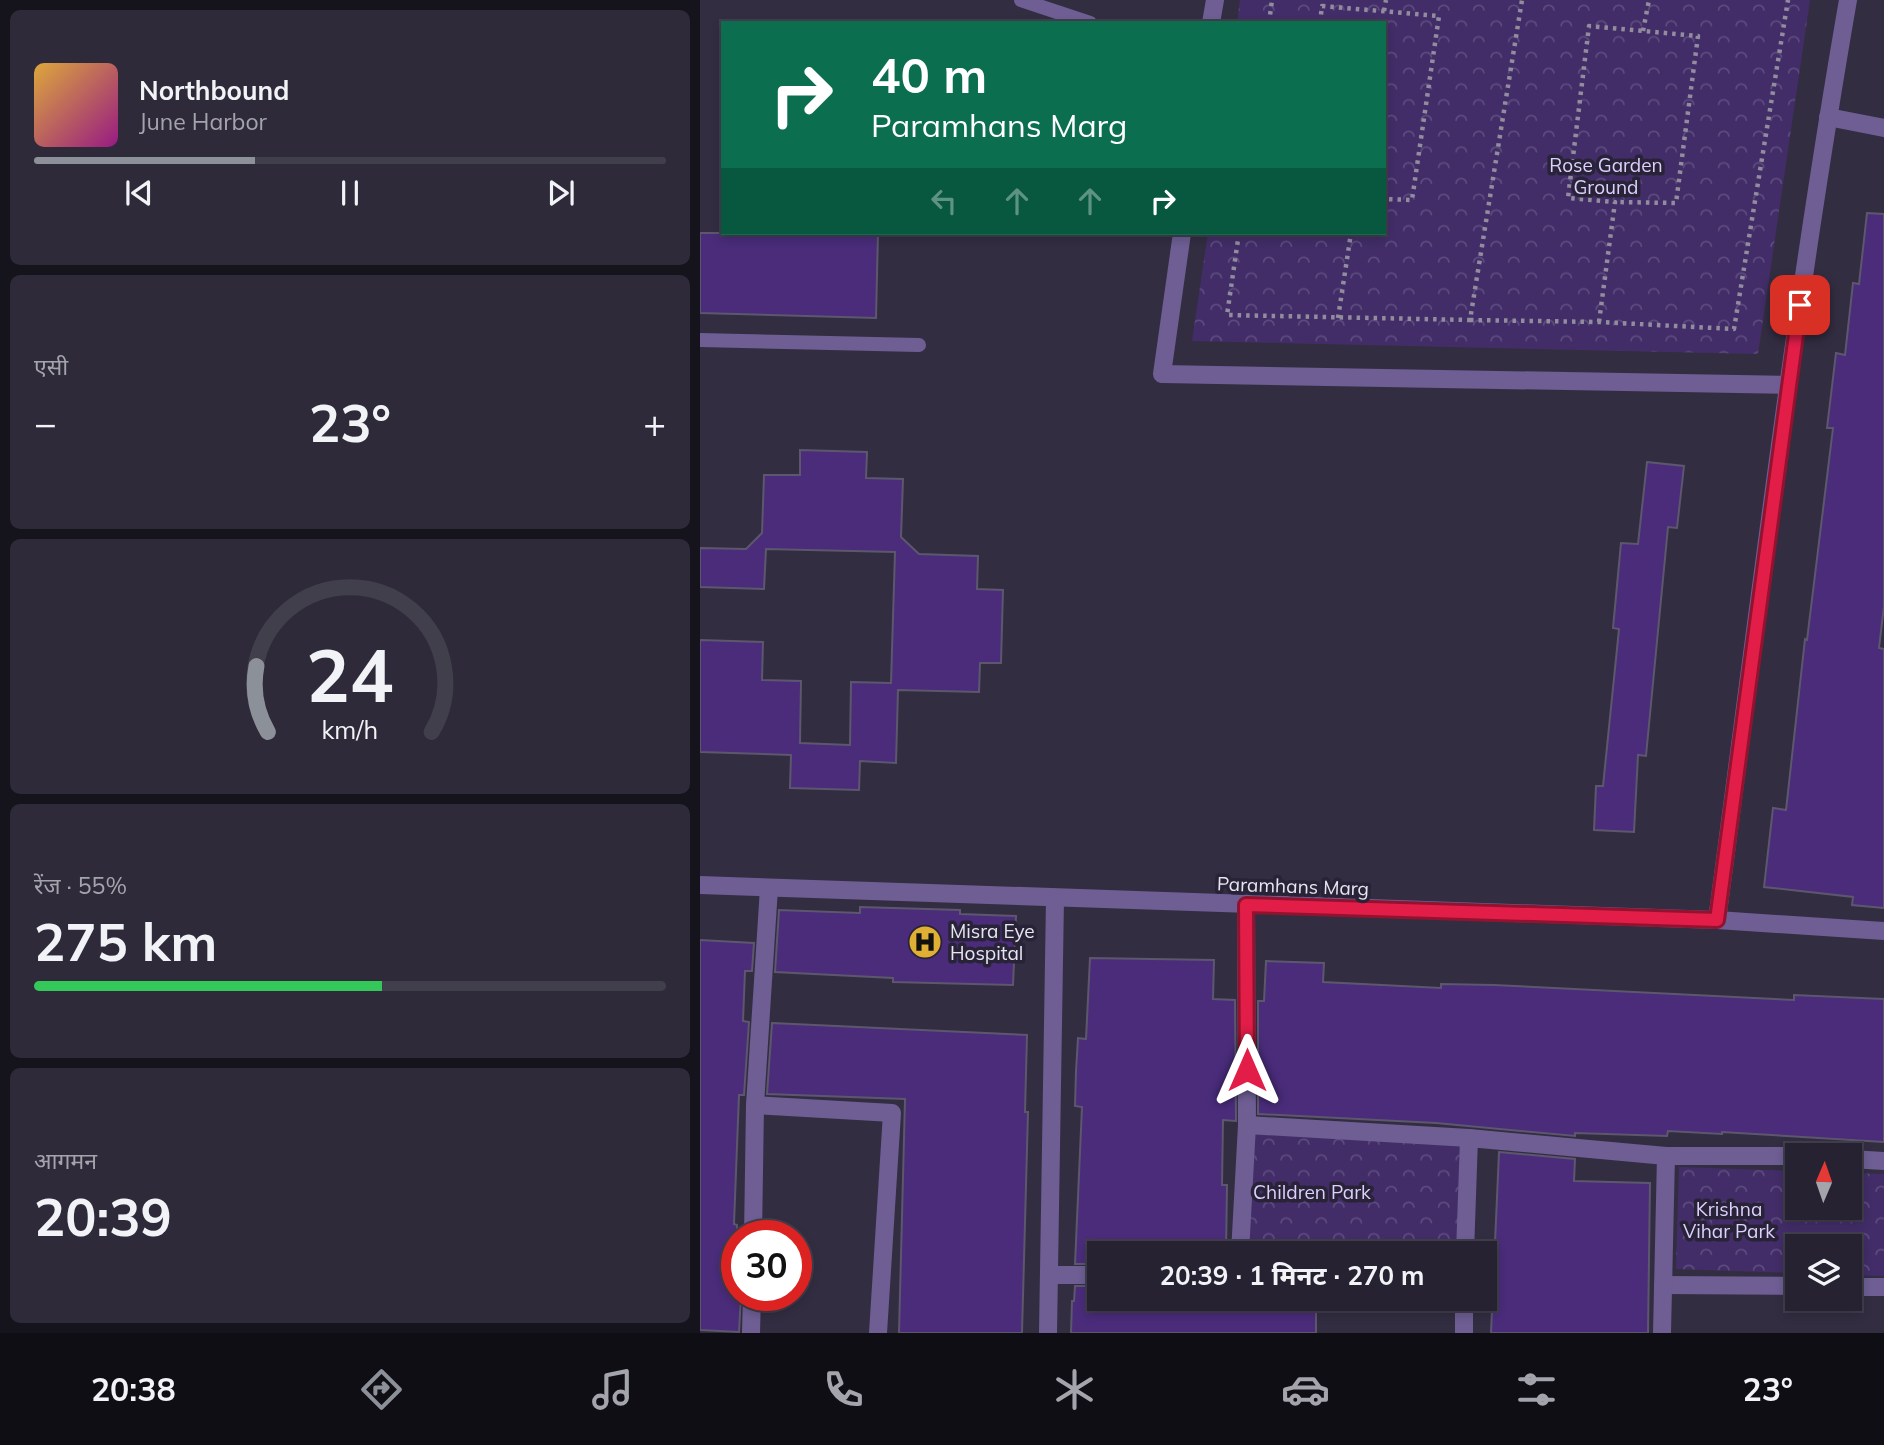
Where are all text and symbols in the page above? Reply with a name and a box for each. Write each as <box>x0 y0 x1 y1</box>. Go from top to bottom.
text: 40 m <box>871 44 987 105</box>
icon: right <box>756 49 847 140</box>
text: Northbound <box>139 74 289 107</box>
text: Paramhans Marg <box>871 105 1127 145</box>
text: June Harbor <box>139 107 267 136</box>
park label: Rose Garden Ground <box>1549 153 1663 199</box>
icon: previous <box>120 174 158 212</box>
icon: pause <box>331 174 369 212</box>
icon: next <box>542 174 580 212</box>
icon: left <box>925 182 963 220</box>
icon: ahead <box>998 182 1036 220</box>
icon: ahead <box>1071 182 1109 220</box>
icon: right <box>1144 182 1182 220</box>
pin <box>1770 275 1830 335</box>
icon: arrive <box>1781 286 1819 324</box>
text: एसी <box>34 352 68 381</box>
text: 23° <box>309 390 391 455</box>
text: − <box>34 399 57 447</box>
text: + <box>643 399 666 447</box>
text: 24 <box>306 630 394 721</box>
text: km/h <box>322 714 378 745</box>
text: रेंज · 55% <box>34 871 127 900</box>
street label: Paramhans Marg <box>1217 871 1369 901</box>
text: 275 km <box>34 909 217 974</box>
place label: Misra Eye Hospital <box>950 919 1035 965</box>
hospital icon: Misra Eye Hospital <box>906 923 944 961</box>
position arrow <box>1210 1033 1284 1107</box>
north arrow <box>1785 1143 1862 1220</box>
map controls <box>1785 1143 1862 1311</box>
text: आगमन <box>34 1146 97 1175</box>
park label: Children Park <box>1253 1180 1371 1204</box>
text: 20:39 <box>34 1184 172 1249</box>
park label: Krishna Vihar Park <box>1683 1197 1775 1243</box>
speed limit sign: 30 <box>721 1220 812 1311</box>
button: layers <box>1785 1234 1862 1311</box>
text: 20:39 · 1 मिनट · 270 m <box>1160 1259 1425 1292</box>
icon: directions <box>357 1365 406 1414</box>
icon: music <box>588 1365 637 1414</box>
icon: phone <box>819 1365 868 1414</box>
icon: climate <box>1050 1365 1099 1414</box>
icon: car <box>1281 1365 1330 1414</box>
icon: filters <box>1512 1365 1561 1414</box>
text: 20:38 <box>91 1369 176 1409</box>
text: 23° <box>1742 1369 1793 1409</box>

